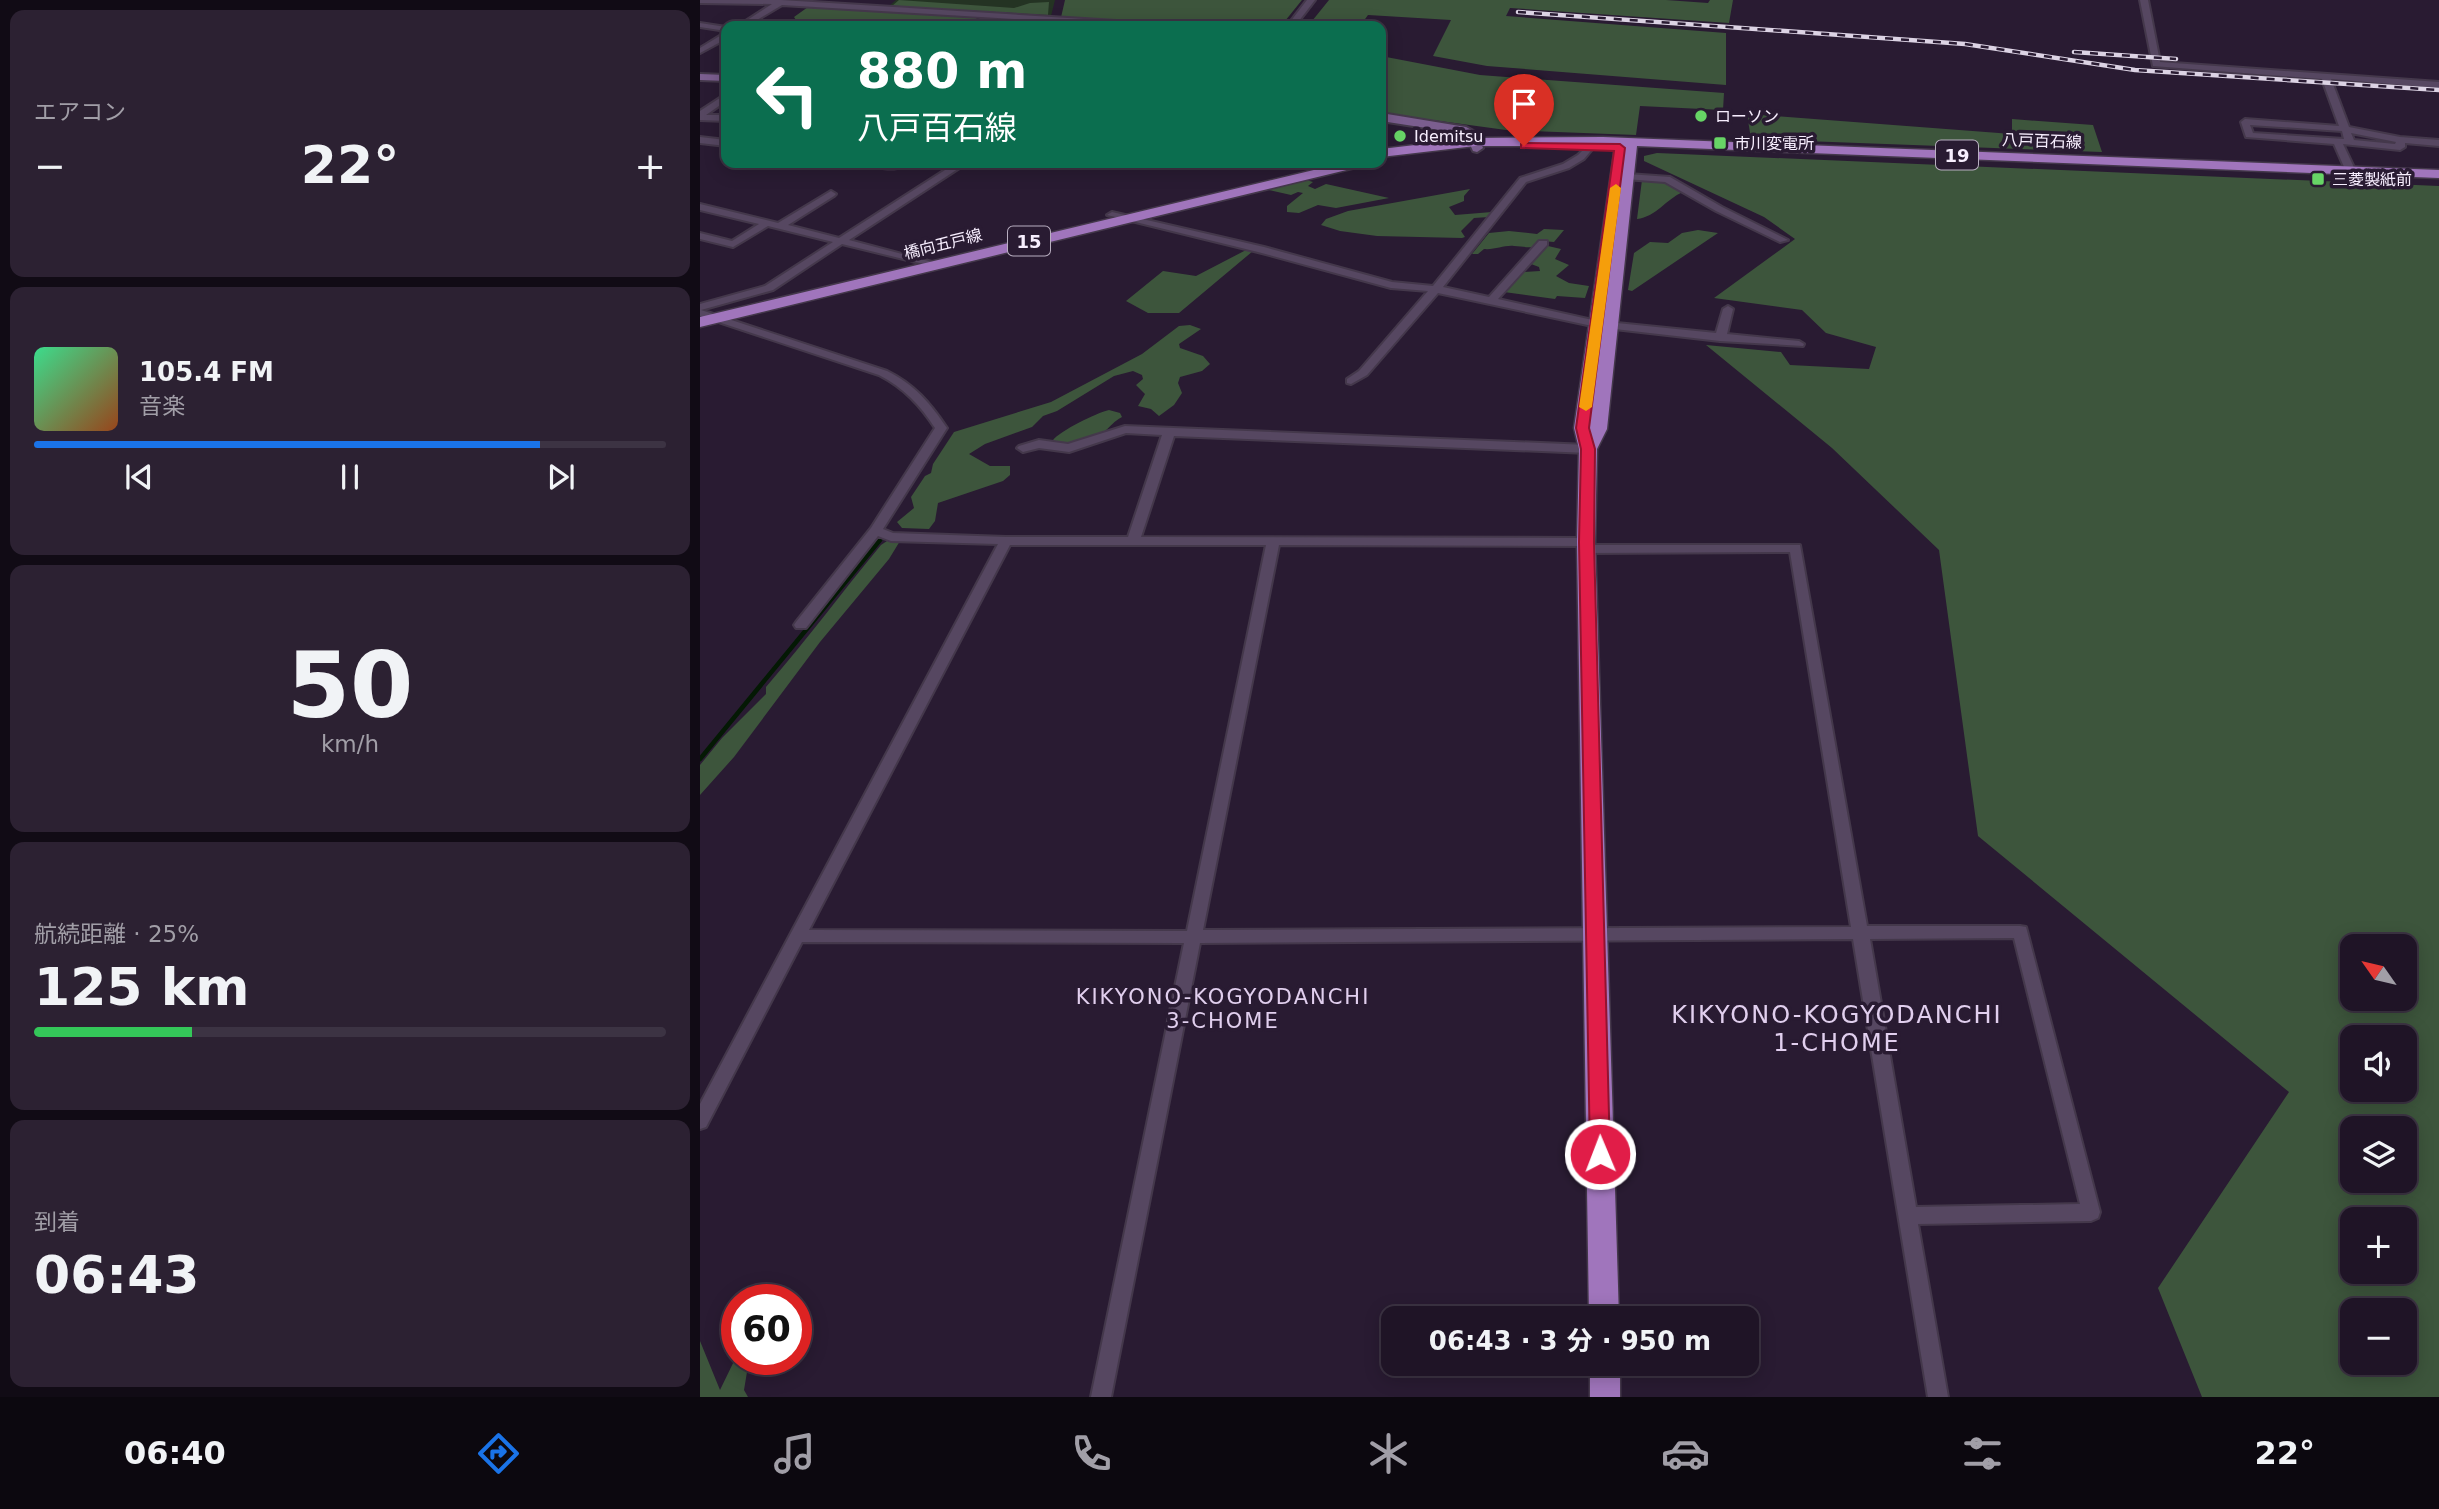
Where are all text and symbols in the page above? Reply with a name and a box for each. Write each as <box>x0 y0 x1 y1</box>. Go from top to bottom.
text: 880 m <box>857 43 1027 100</box>
icon: left <box>742 49 833 140</box>
pin <box>1494 74 1554 146</box>
icon: arrive <box>1505 85 1543 123</box>
text: エアコン <box>34 99 126 125</box>
place label: ローソン <box>1715 107 1779 126</box>
marker: ローソン <box>1693 108 1709 124</box>
text: 八戸百石線 <box>857 109 1017 147</box>
place label: Idemitsu <box>1414 127 1484 146</box>
marker: Idemitsu <box>1392 128 1408 144</box>
street label: 八戸百石線 <box>2002 130 2082 152</box>
place label: 市川変電所 <box>1734 134 1814 153</box>
text: 22° <box>301 135 399 195</box>
marker: 市川変電所 <box>1712 135 1728 151</box>
road number: 19 <box>1936 140 1978 170</box>
text: − <box>34 144 66 188</box>
text: + <box>634 144 666 188</box>
place label: 三菱製紙前 <box>2332 170 2412 189</box>
marker: 三菱製紙前 <box>2310 171 2326 187</box>
street label: 橋向五戸線 <box>902 225 984 263</box>
road number: 15 <box>1008 227 1050 256</box>
text: 105.4 FM <box>139 357 274 387</box>
text: 音楽 <box>139 393 185 419</box>
icon: previous <box>120 458 158 496</box>
icon: pause <box>331 458 369 496</box>
icon: next <box>542 458 580 496</box>
text: 50 <box>287 633 413 738</box>
text: km/h <box>321 731 379 757</box>
text: 航続距離 · 25% <box>34 921 199 947</box>
north arrow <box>2340 934 2417 1012</box>
map controls <box>2340 934 2417 1375</box>
text: 125 km <box>34 957 249 1017</box>
district label: KIKYONO-KOGYODANCHI 3-CHOME <box>1076 985 1370 1033</box>
district label: KIKYONO-KOGYODANCHI 1-CHOME <box>1671 1001 2003 1057</box>
button: sound <box>2340 1025 2417 1102</box>
button: layers <box>2340 1116 2417 1193</box>
position arrow <box>1563 1117 1637 1191</box>
button: + <box>2340 1207 2417 1284</box>
text: 到着 <box>34 1209 80 1235</box>
text: 06:43 <box>34 1245 200 1305</box>
speed limit sign: 60 <box>721 1284 812 1375</box>
button: − <box>2340 1298 2417 1375</box>
text: 06:43 · 3 分 · 950 m <box>1429 1326 1711 1356</box>
icon: directions <box>474 1429 523 1478</box>
icon: music <box>770 1429 819 1478</box>
icon: phone <box>1067 1429 1116 1478</box>
icon: climate <box>1364 1429 1413 1478</box>
icon: car <box>1661 1429 1710 1478</box>
icon: filters <box>1958 1429 2007 1478</box>
text: 06:40 <box>124 1434 226 1472</box>
text: 22° <box>2254 1434 2315 1472</box>

